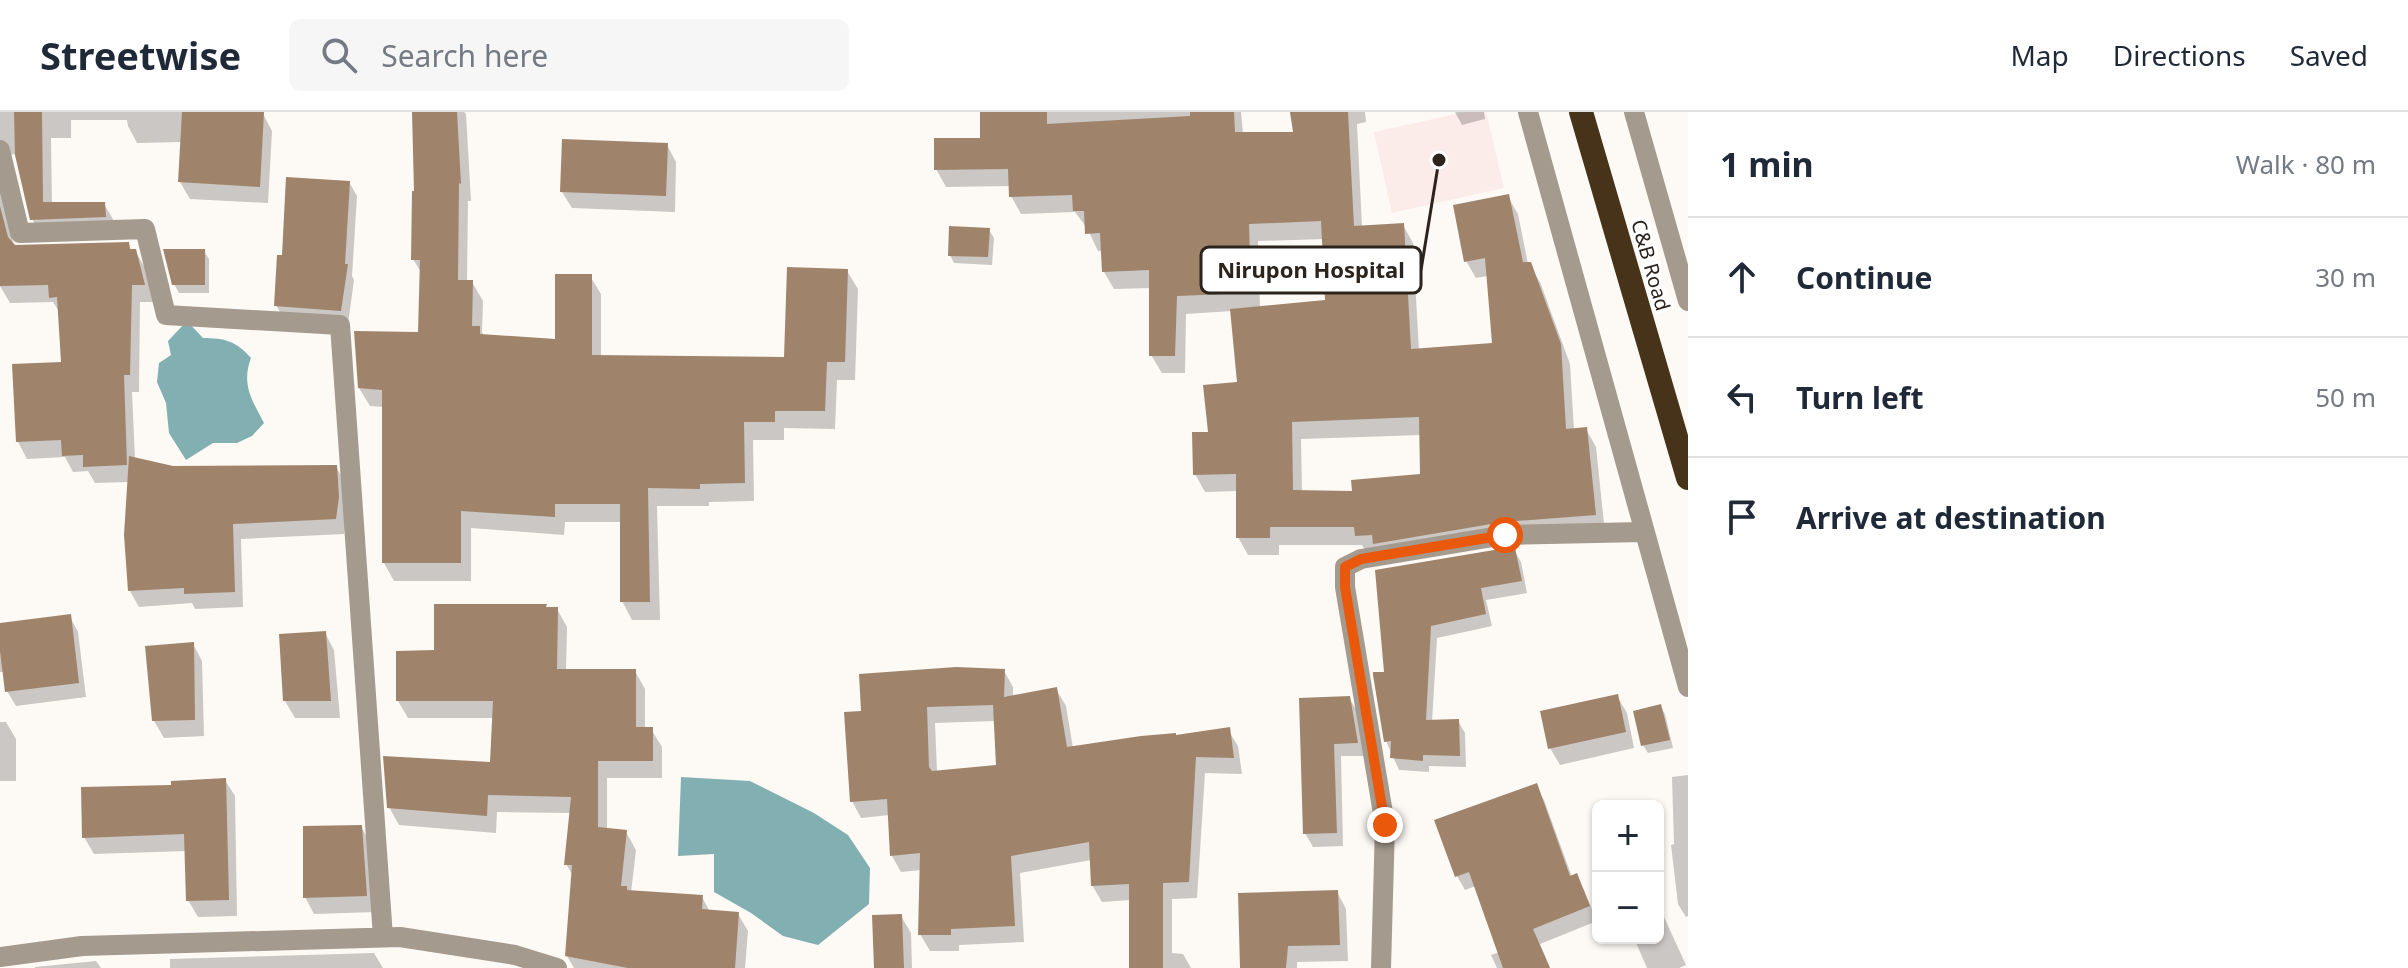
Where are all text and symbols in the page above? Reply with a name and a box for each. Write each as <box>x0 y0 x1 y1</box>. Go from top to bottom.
search box <box>289 19 849 91</box>
text: Streetwise <box>40 29 241 81</box>
icon: search <box>317 33 361 77</box>
text: Search here <box>381 35 548 76</box>
text: Map <box>2010 36 2069 74</box>
text: Directions <box>2113 36 2246 74</box>
text: Saved <box>2290 36 2368 74</box>
text: 1 min <box>1720 141 1814 187</box>
text: Walk · 80 m <box>2236 146 2376 182</box>
street label: C&B Road <box>1625 216 1677 314</box>
callout: Nirupon Hospital <box>1201 247 1421 293</box>
text: Nirupon Hospital <box>1217 254 1405 284</box>
icon: ahead <box>1720 255 1764 299</box>
text: Continue <box>1796 257 1932 298</box>
text: 30 m <box>2315 259 2376 295</box>
icon: left <box>1720 375 1764 419</box>
text: Turn left <box>1796 377 1924 418</box>
text: 50 m <box>2315 379 2376 415</box>
icon: arrive <box>1720 495 1764 539</box>
text: Arrive at destination <box>1796 497 2106 538</box>
route start <box>1487 517 1523 553</box>
map controls <box>1592 800 1664 944</box>
button: + <box>1592 800 1664 872</box>
route end <box>1367 807 1403 843</box>
button: − <box>1592 872 1664 944</box>

